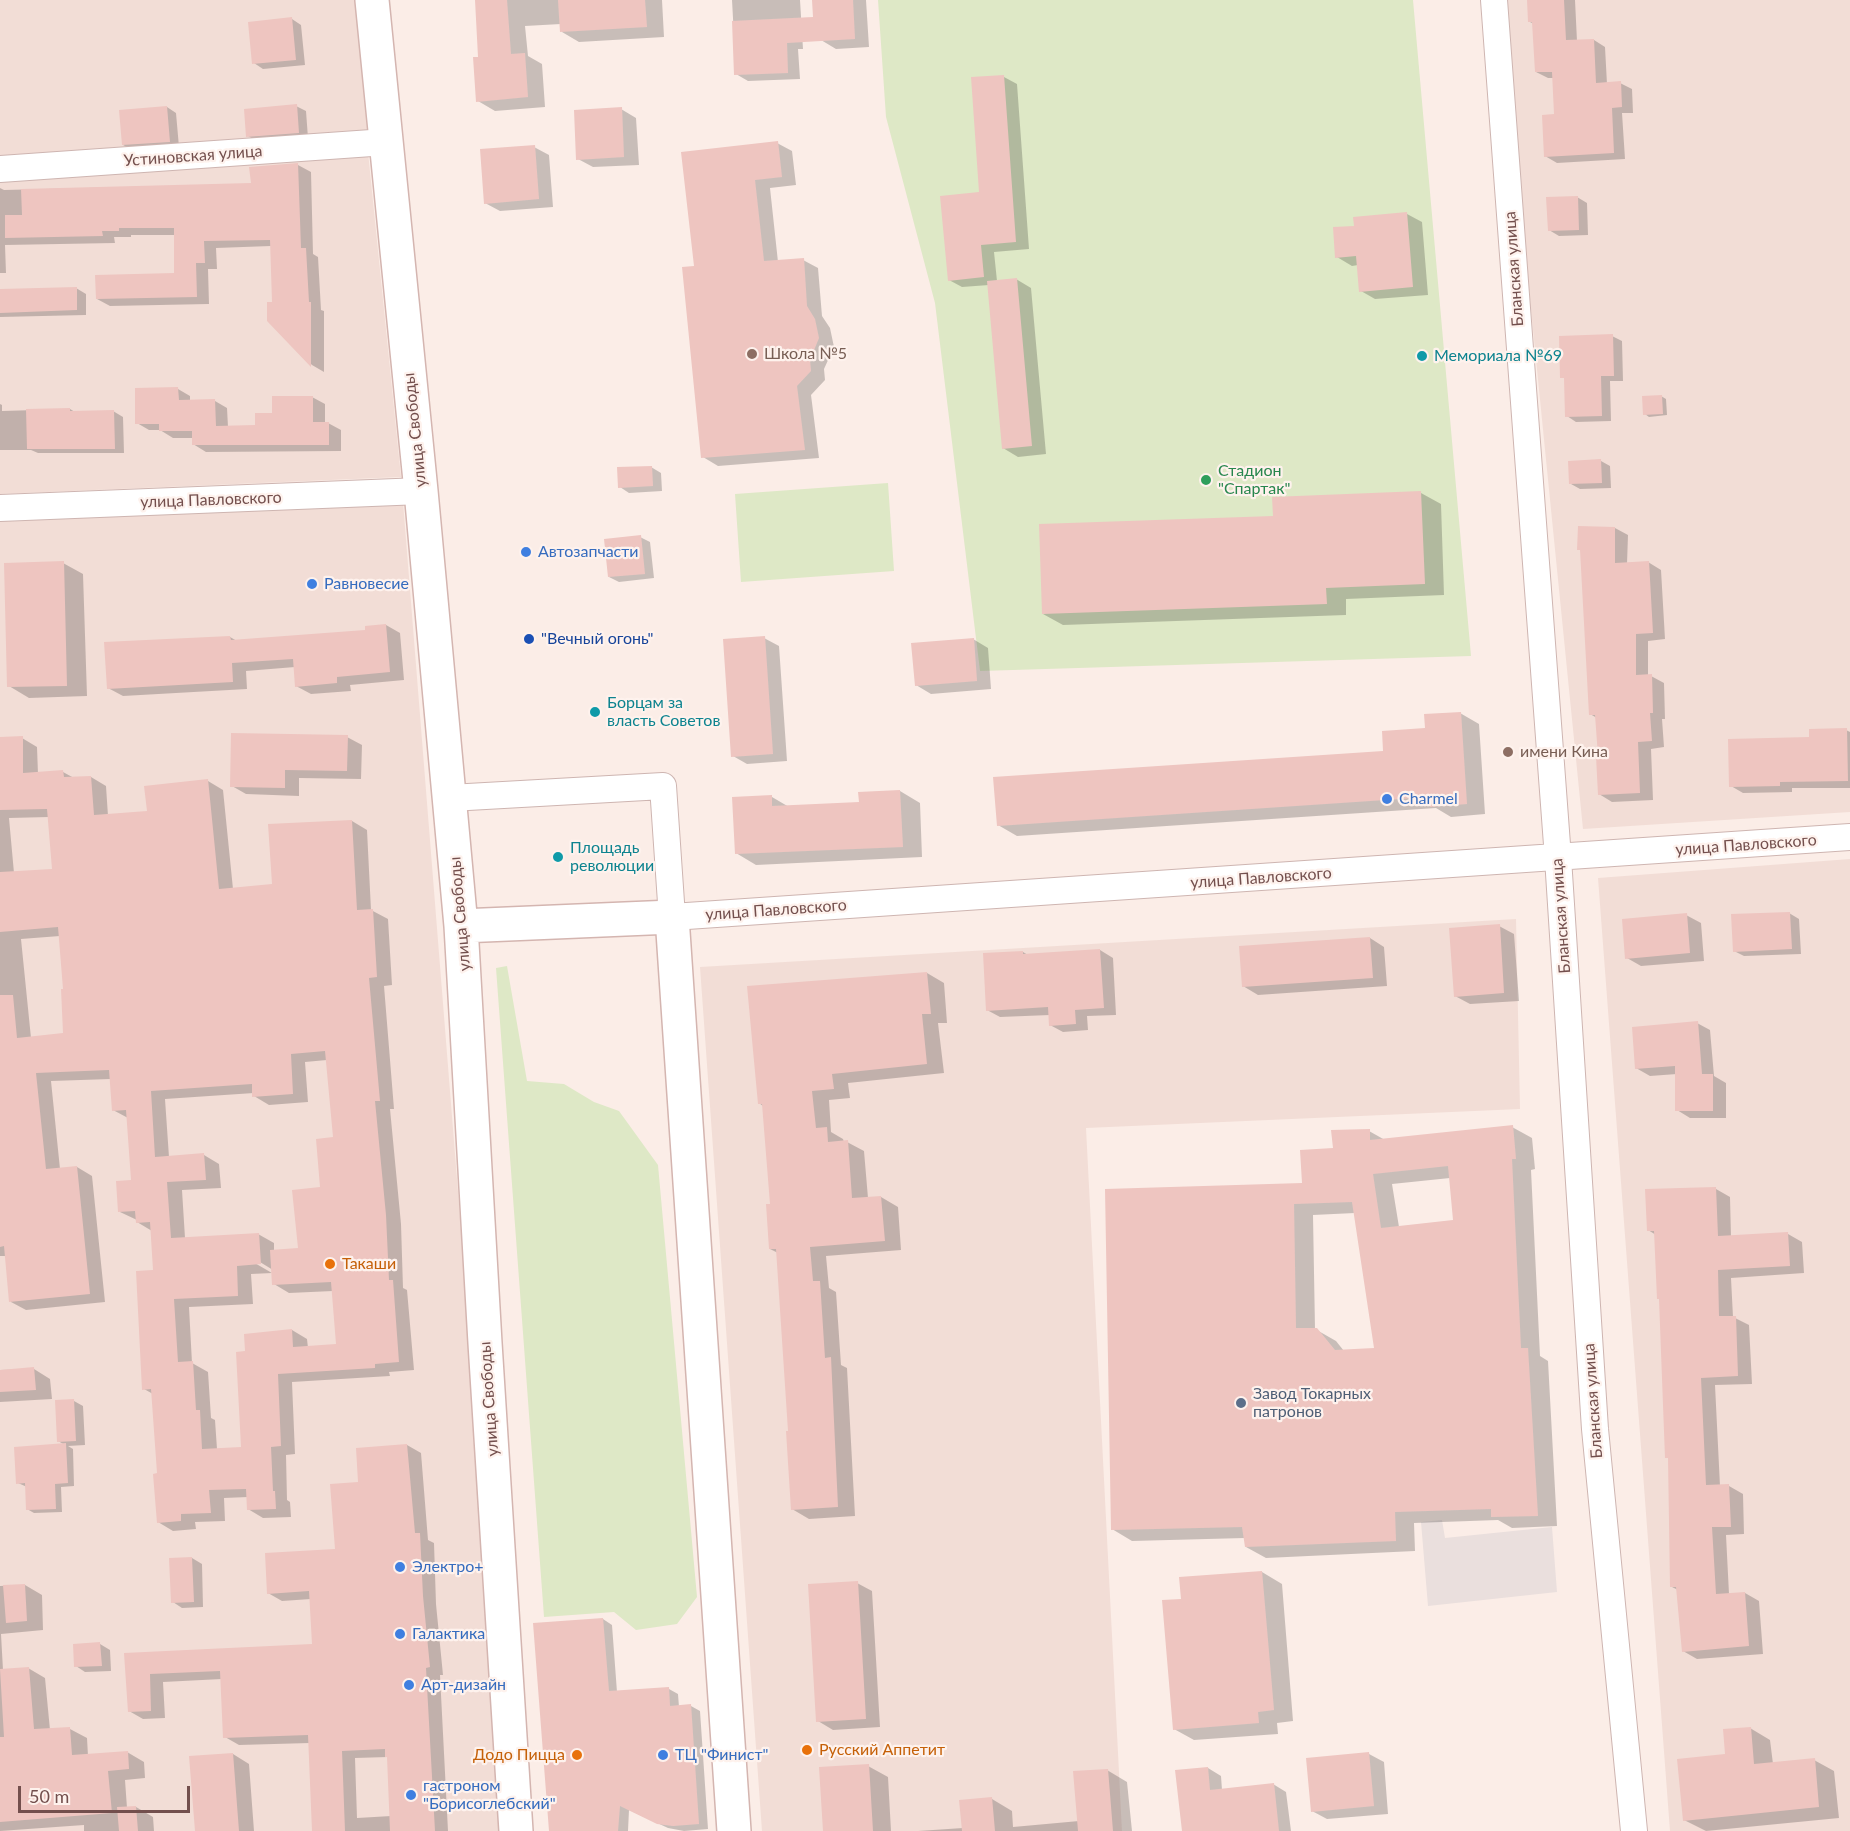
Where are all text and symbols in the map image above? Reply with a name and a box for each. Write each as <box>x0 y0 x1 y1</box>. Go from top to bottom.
street label: Устиновская улица <box>123 142 263 170</box>
street label: Бланская улица <box>1500 211 1528 327</box>
place label: Школа №5 <box>764 344 847 364</box>
place label: Мемориала №69 <box>1434 346 1562 366</box>
marker: Школа №5 <box>745 347 759 361</box>
marker: Мемориала №69 <box>1415 349 1429 363</box>
street label: улица Свободы <box>399 372 431 488</box>
place label: Стадион "Спартак" <box>1218 461 1290 499</box>
marker: Стадион "Спартак" <box>1199 473 1213 487</box>
street label: улица Павловского <box>140 488 282 512</box>
place label: Автозапчасти <box>538 542 639 562</box>
marker: Автозапчасти <box>519 545 533 559</box>
place label: Равновесие <box>324 574 409 594</box>
marker: Равновесие <box>305 577 319 591</box>
place label: "Вечный огонь" <box>541 629 653 649</box>
marker: "Вечный огонь" <box>522 632 536 646</box>
place label: Борцам за власть Советов <box>607 693 720 731</box>
marker: Борцам за власть Советов <box>588 705 602 719</box>
place label: имени Кина <box>1520 742 1608 762</box>
marker: имени Кина <box>1501 745 1515 759</box>
place label: Charmel <box>1399 789 1458 809</box>
marker: Charmel <box>1380 792 1394 806</box>
street label: улица Павловского <box>1675 830 1817 860</box>
place label: Площадь революции <box>570 838 654 876</box>
marker: Площадь революции <box>551 850 565 864</box>
street label: улица Свободы <box>445 856 475 972</box>
street label: Бланская улица <box>1547 858 1575 974</box>
street label: улица Павловского <box>1190 863 1332 893</box>
street label: улица Павловского <box>705 895 847 925</box>
place label: Такаши <box>342 1254 396 1274</box>
marker: Такаши <box>323 1257 337 1271</box>
street label: улица Свободы <box>475 1341 503 1457</box>
street label: Бланская улица <box>1579 1343 1607 1459</box>
place label: Завод Токарных патронов <box>1253 1384 1371 1422</box>
marker: Завод Токарных патронов <box>1234 1396 1248 1410</box>
place label: Электро+ <box>412 1557 484 1577</box>
marker: Электро+ <box>393 1560 407 1574</box>
place label: Галактика <box>412 1624 485 1644</box>
marker: Галактика <box>393 1627 407 1641</box>
place label: Арт-дизайн <box>421 1675 506 1695</box>
marker: Арт-дизайн <box>402 1678 416 1692</box>
place label: Русский Аппетит <box>819 1740 945 1760</box>
marker: Русский Аппетит <box>800 1743 814 1757</box>
place label: Додо Пицца <box>473 1745 565 1765</box>
place label: ТЦ "Финист" <box>675 1745 768 1765</box>
marker: Додо Пицца <box>570 1748 584 1762</box>
marker: ТЦ "Финист" <box>656 1748 670 1762</box>
scale bar <box>21 1774 194 1812</box>
place label: гастроном "Борисоглебский" <box>423 1776 556 1814</box>
text: 50 m <box>29 1785 69 1807</box>
marker: гастроном "Борисоглебский" <box>404 1788 418 1802</box>

